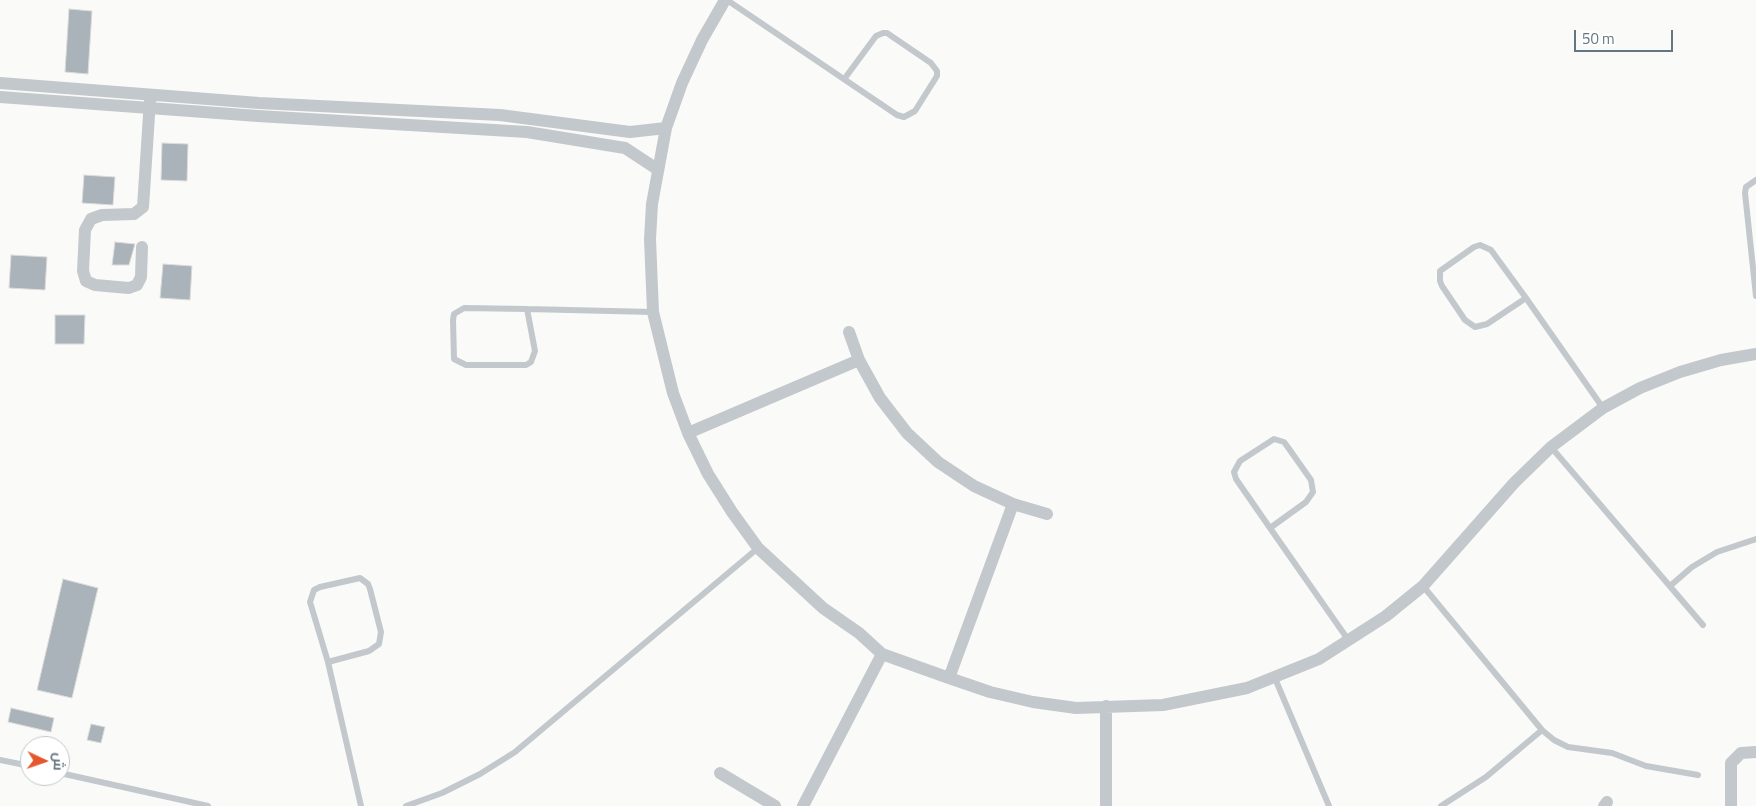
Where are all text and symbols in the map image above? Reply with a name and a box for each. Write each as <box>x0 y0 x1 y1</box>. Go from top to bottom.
scale bar <box>1576 20 1675 52</box>
text: 50 m <box>1582 27 1615 50</box>
north arrow <box>20 736 70 786</box>
text: ش <box>49 752 70 771</box>

